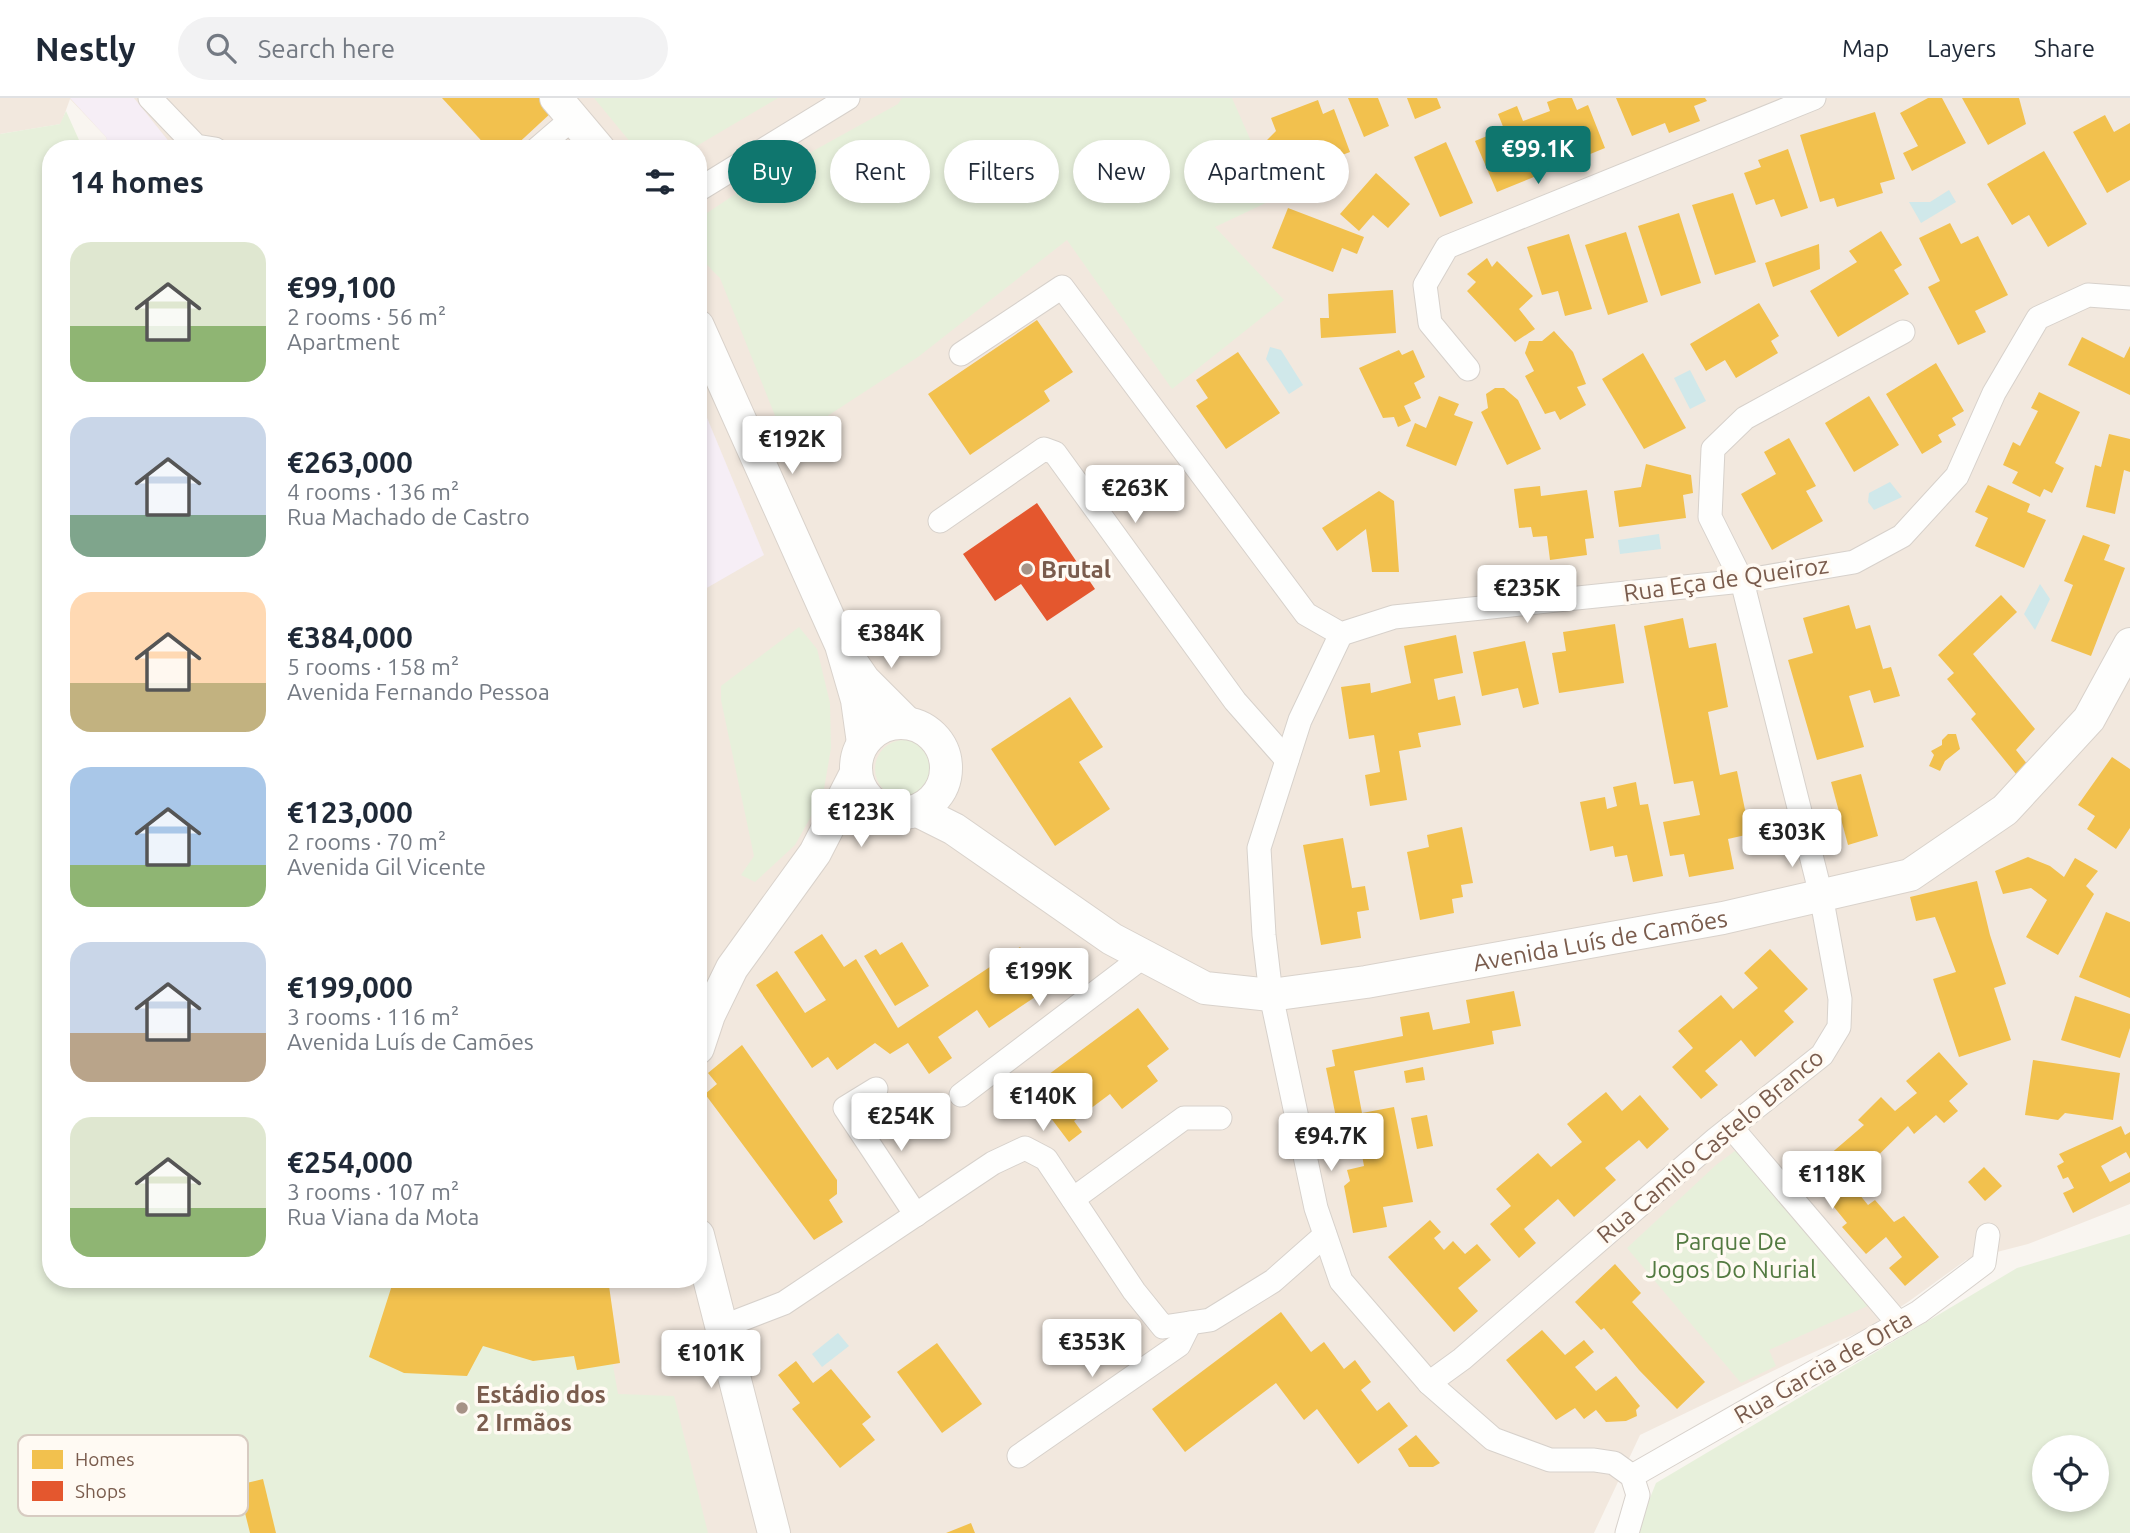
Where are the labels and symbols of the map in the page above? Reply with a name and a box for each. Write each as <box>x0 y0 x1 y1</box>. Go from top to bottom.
pin: €99.1K <box>1481 126 1595 186</box>
pin: €192K <box>743 416 841 476</box>
pin: €263K <box>1086 466 1184 525</box>
street label: Rua Eça de Queiroz <box>1622 551 1830 607</box>
place label: Brutal <box>1041 556 1111 583</box>
marker: Brutal <box>1019 561 1035 577</box>
pin: €235K <box>1478 566 1576 625</box>
pin: €384K <box>842 610 940 670</box>
pin: €123K <box>812 790 910 849</box>
pin: €303K <box>1743 810 1841 869</box>
street label: Avenida Luís de Camões <box>1471 904 1729 976</box>
pin: €199K <box>990 948 1088 1008</box>
street label: Rua Camilo Castelo Branco <box>1591 1043 1829 1249</box>
pin: €140K <box>994 1074 1092 1133</box>
pin: €254K <box>852 1094 950 1153</box>
pin: €94.7K <box>1274 1114 1388 1173</box>
pin: €118K <box>1783 1152 1881 1211</box>
park label: Parque De Jogos Do Nurial <box>1646 1228 1816 1283</box>
street label: Rua Garcia de Orta <box>1729 1305 1917 1429</box>
pin: €353K <box>1043 1320 1141 1379</box>
pin: €101K <box>662 1330 760 1390</box>
place label: Estádio dos 2 Irmãos <box>476 1381 606 1436</box>
marker: Estádio dos 2 Irmãos <box>454 1400 470 1416</box>
legend <box>18 1435 248 1516</box>
text: Homes <box>75 1448 135 1470</box>
text: Shops <box>75 1480 126 1502</box>

